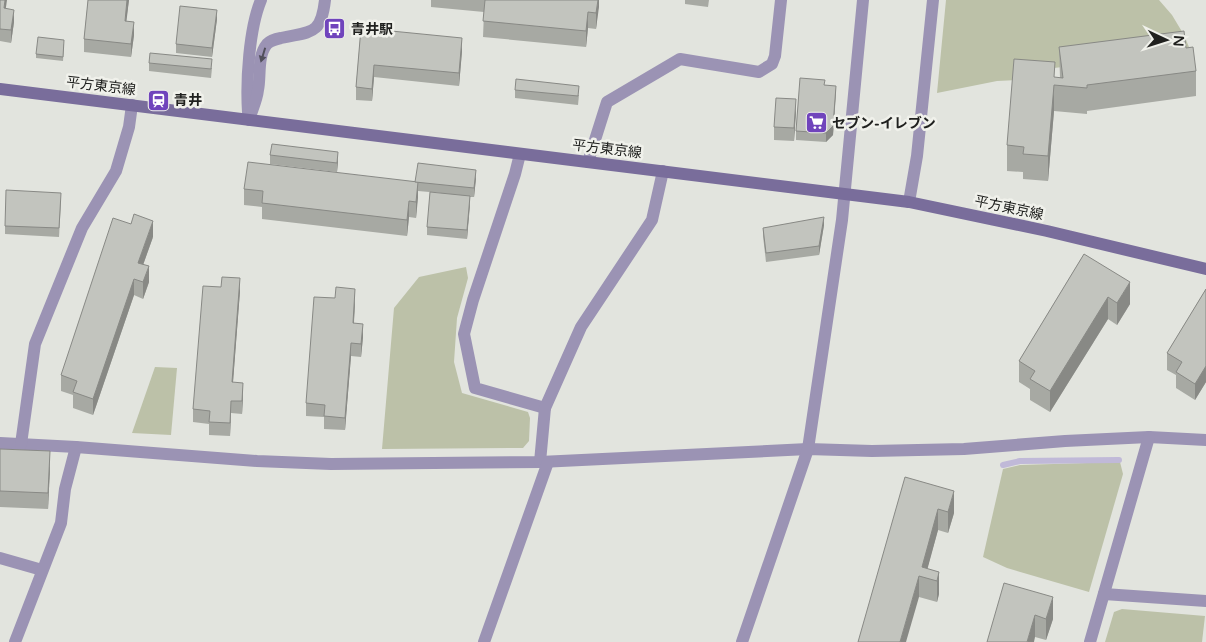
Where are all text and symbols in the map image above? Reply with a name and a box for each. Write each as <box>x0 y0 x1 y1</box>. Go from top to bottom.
north arrow <box>1141 15 1191 65</box>
bus stop icon: 青井駅 <box>323 17 347 41</box>
place label: 青井駅 <box>351 21 393 38</box>
text: N <box>1170 35 1187 47</box>
one-way arrow <box>259 48 267 63</box>
street label: 平方東京線 <box>65 73 137 99</box>
station icon: 青井 <box>146 88 170 112</box>
place label: 青井 <box>174 92 202 109</box>
supermarket icon: セブン-イレブン <box>804 111 828 135</box>
place label: セブン-イレブン <box>832 115 936 132</box>
street label: 平方東京線 <box>571 136 643 162</box>
street label: 平方東京線 <box>973 192 1045 224</box>

